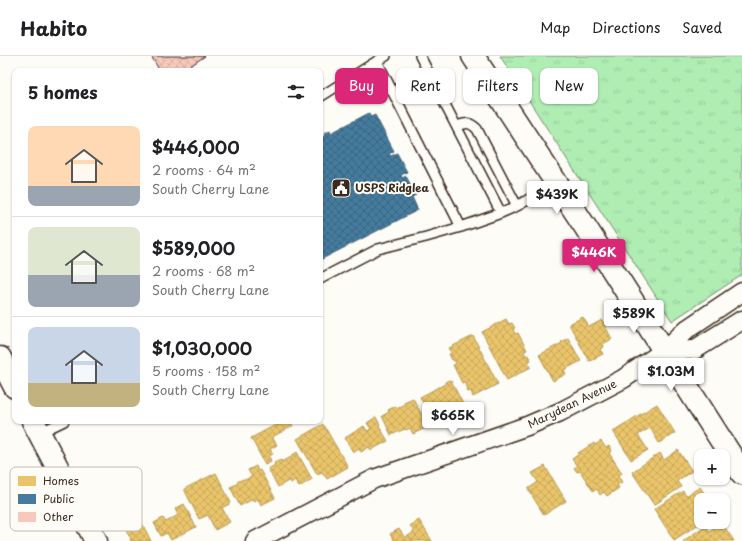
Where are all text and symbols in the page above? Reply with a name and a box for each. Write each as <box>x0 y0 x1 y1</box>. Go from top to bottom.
text: Habito <box>20 14 87 42</box>
text: Map <box>540 17 570 38</box>
text: Directions <box>592 17 660 38</box>
text: Saved <box>682 17 722 38</box>
chip: Buy <box>335 68 388 104</box>
chip: Rent <box>396 68 455 104</box>
chip: Filters <box>463 68 532 104</box>
chip: New <box>540 68 598 104</box>
text: 5 homes <box>28 79 98 105</box>
icon: filters <box>285 81 307 103</box>
text: $446,000 <box>152 134 240 160</box>
icon: home <box>60 142 108 190</box>
text: 2 rooms · 64 m² <box>152 160 256 179</box>
public building icon: USPS Ridglea <box>330 177 352 199</box>
text: South Cherry Lane <box>152 179 269 198</box>
place label: USPS Ridglea <box>355 179 429 196</box>
pin: $439K <box>529 181 585 215</box>
text: $439K <box>536 184 578 203</box>
text: $589,000 <box>152 235 235 261</box>
pin: $446K <box>566 239 622 273</box>
text: $446K <box>571 242 617 261</box>
icon: home <box>60 243 108 291</box>
text: 2 rooms · 68 m² <box>152 261 255 280</box>
text: South Cherry Lane <box>152 280 269 299</box>
pin: $589K <box>606 300 662 334</box>
text: $589K <box>613 303 655 322</box>
text: $1,030,000 <box>152 335 252 361</box>
icon: home <box>60 343 108 391</box>
pin: $1.03M <box>638 358 704 392</box>
text: 5 rooms · 158 m² <box>152 361 260 380</box>
text: $1.03M <box>647 361 695 380</box>
street label: Marydean Avenue <box>525 375 619 432</box>
text: South Cherry Lane <box>152 380 269 399</box>
pin: $665K <box>425 402 481 436</box>
text: $665K <box>431 405 475 424</box>
map controls <box>694 449 730 529</box>
button: + <box>694 449 730 485</box>
legend <box>10 467 142 531</box>
text: Homes <box>43 472 79 489</box>
text: Public <box>43 490 74 507</box>
button: − <box>694 493 730 529</box>
text: Other <box>43 508 74 525</box>

